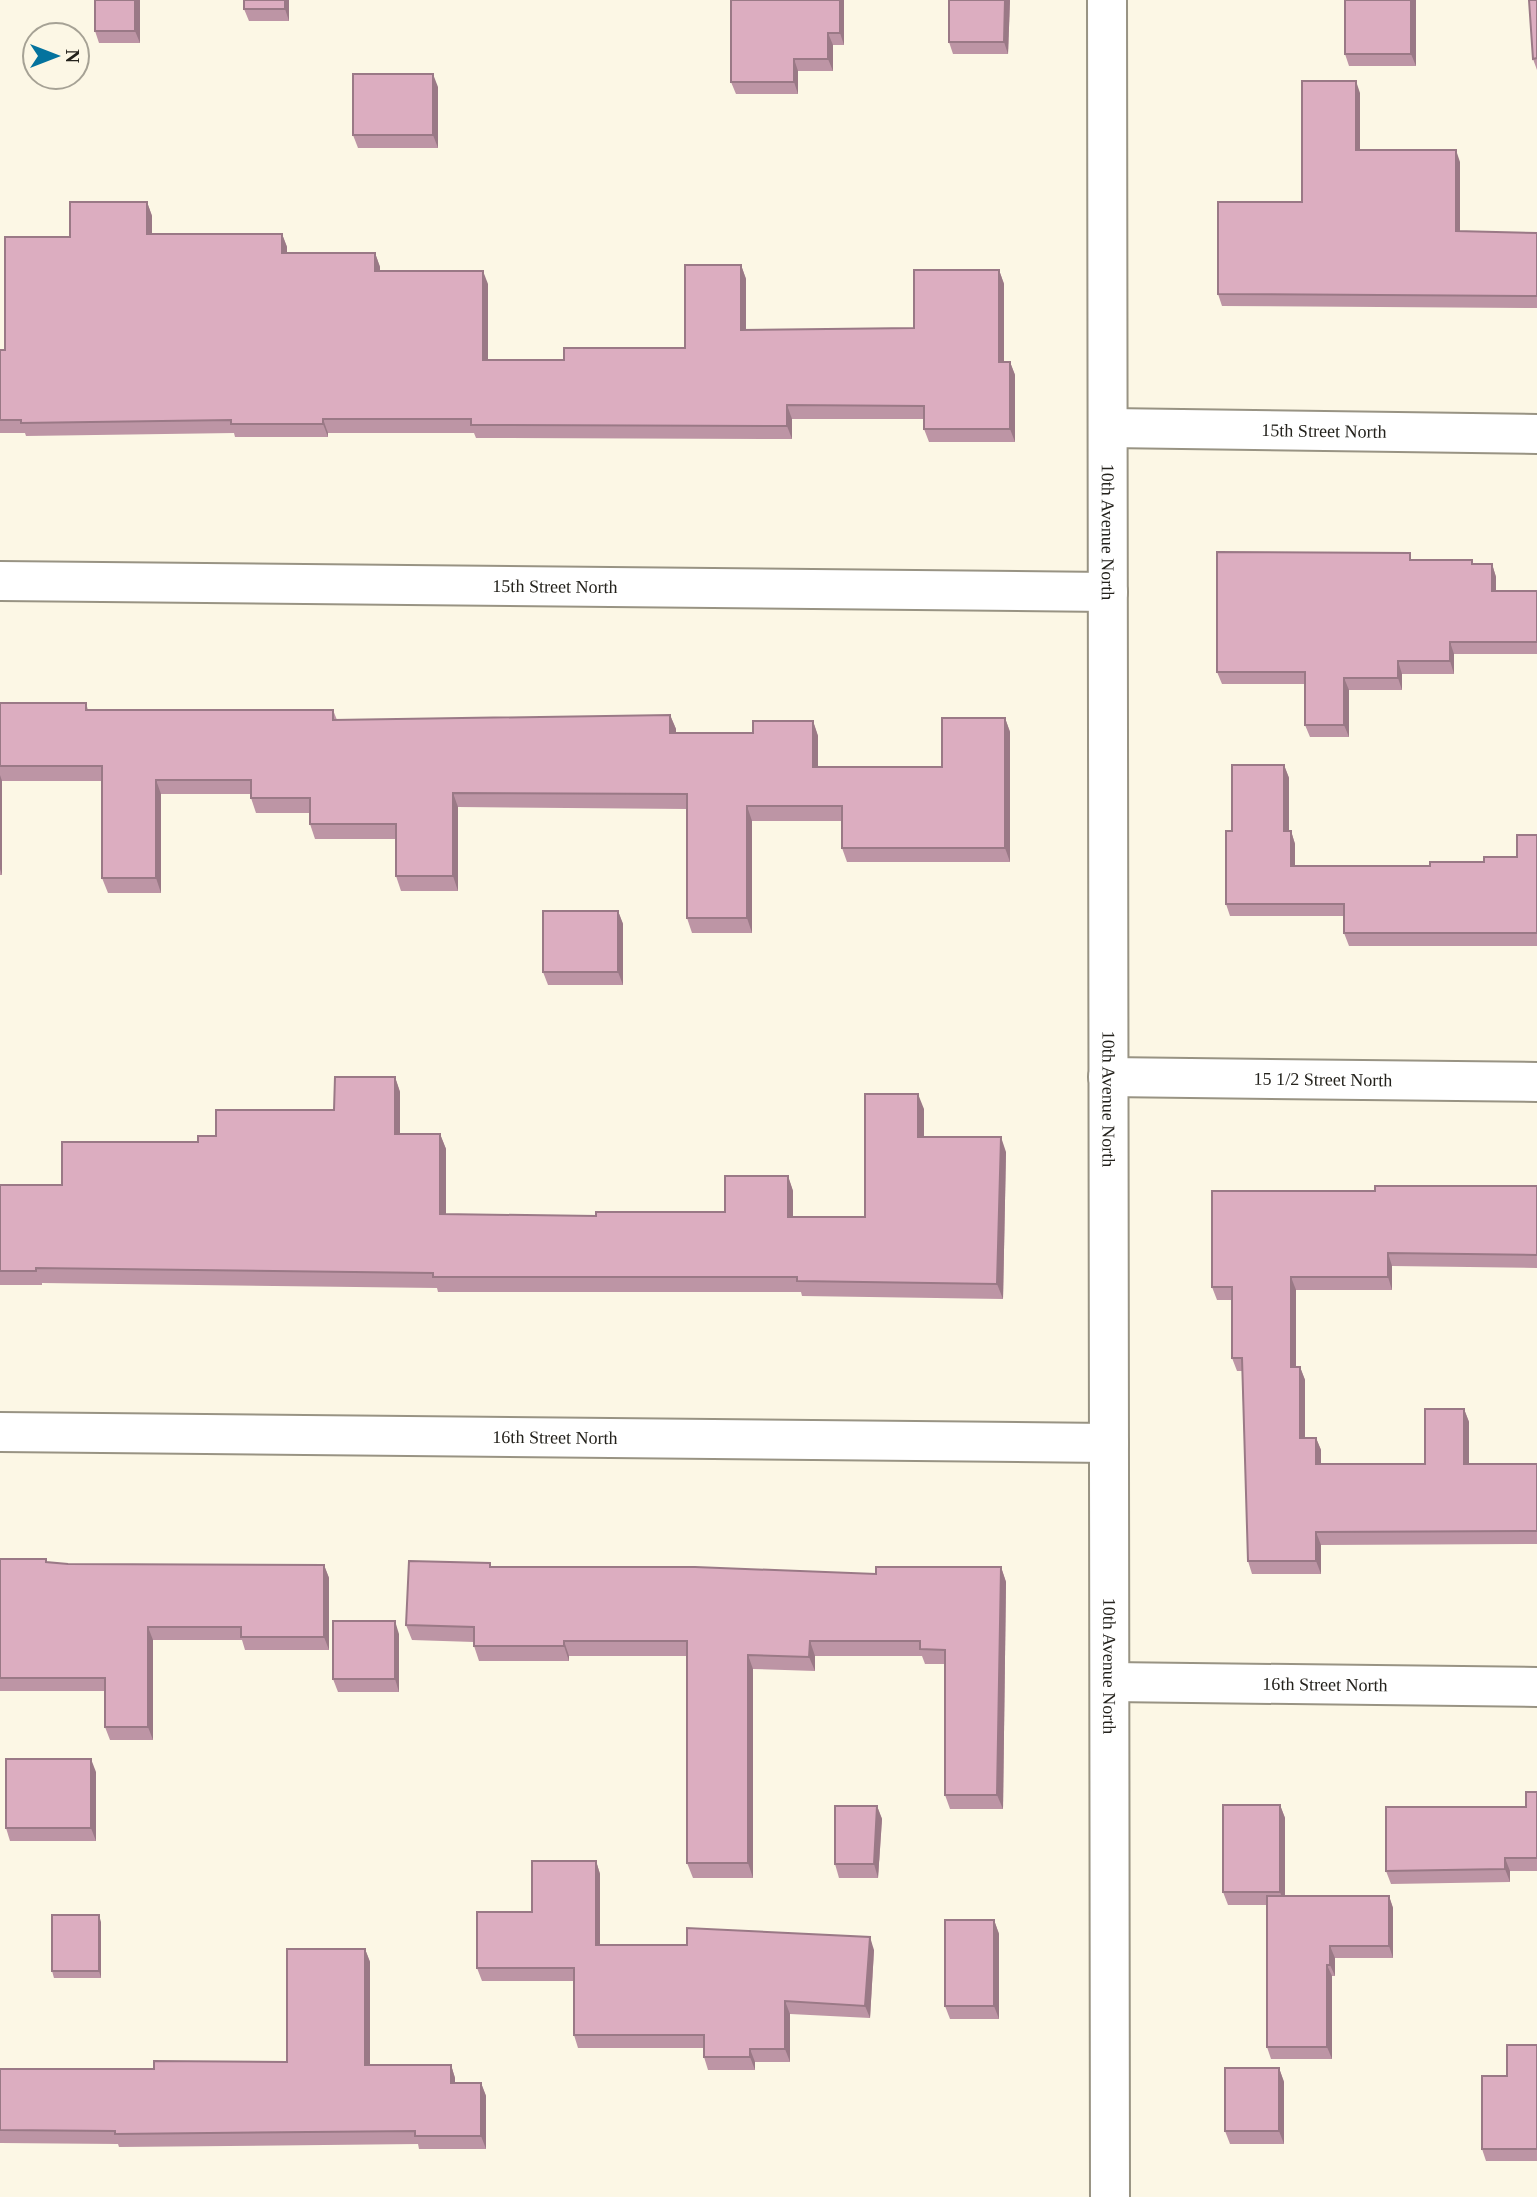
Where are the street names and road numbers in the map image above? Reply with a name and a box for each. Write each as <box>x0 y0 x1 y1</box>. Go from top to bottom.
street label: 15th Street North <box>1261 420 1387 442</box>
street label: 10th Avenue North <box>1098 464 1118 600</box>
street label: 15th Street North <box>492 576 618 597</box>
street label: 10th Avenue North <box>1098 1031 1119 1167</box>
street label: 15 1/2 Street North <box>1254 1069 1392 1090</box>
street label: 16th Street North <box>492 1427 618 1448</box>
street label: 10th Avenue North <box>1099 1598 1119 1734</box>
street label: 16th Street North <box>1262 1674 1388 1695</box>

